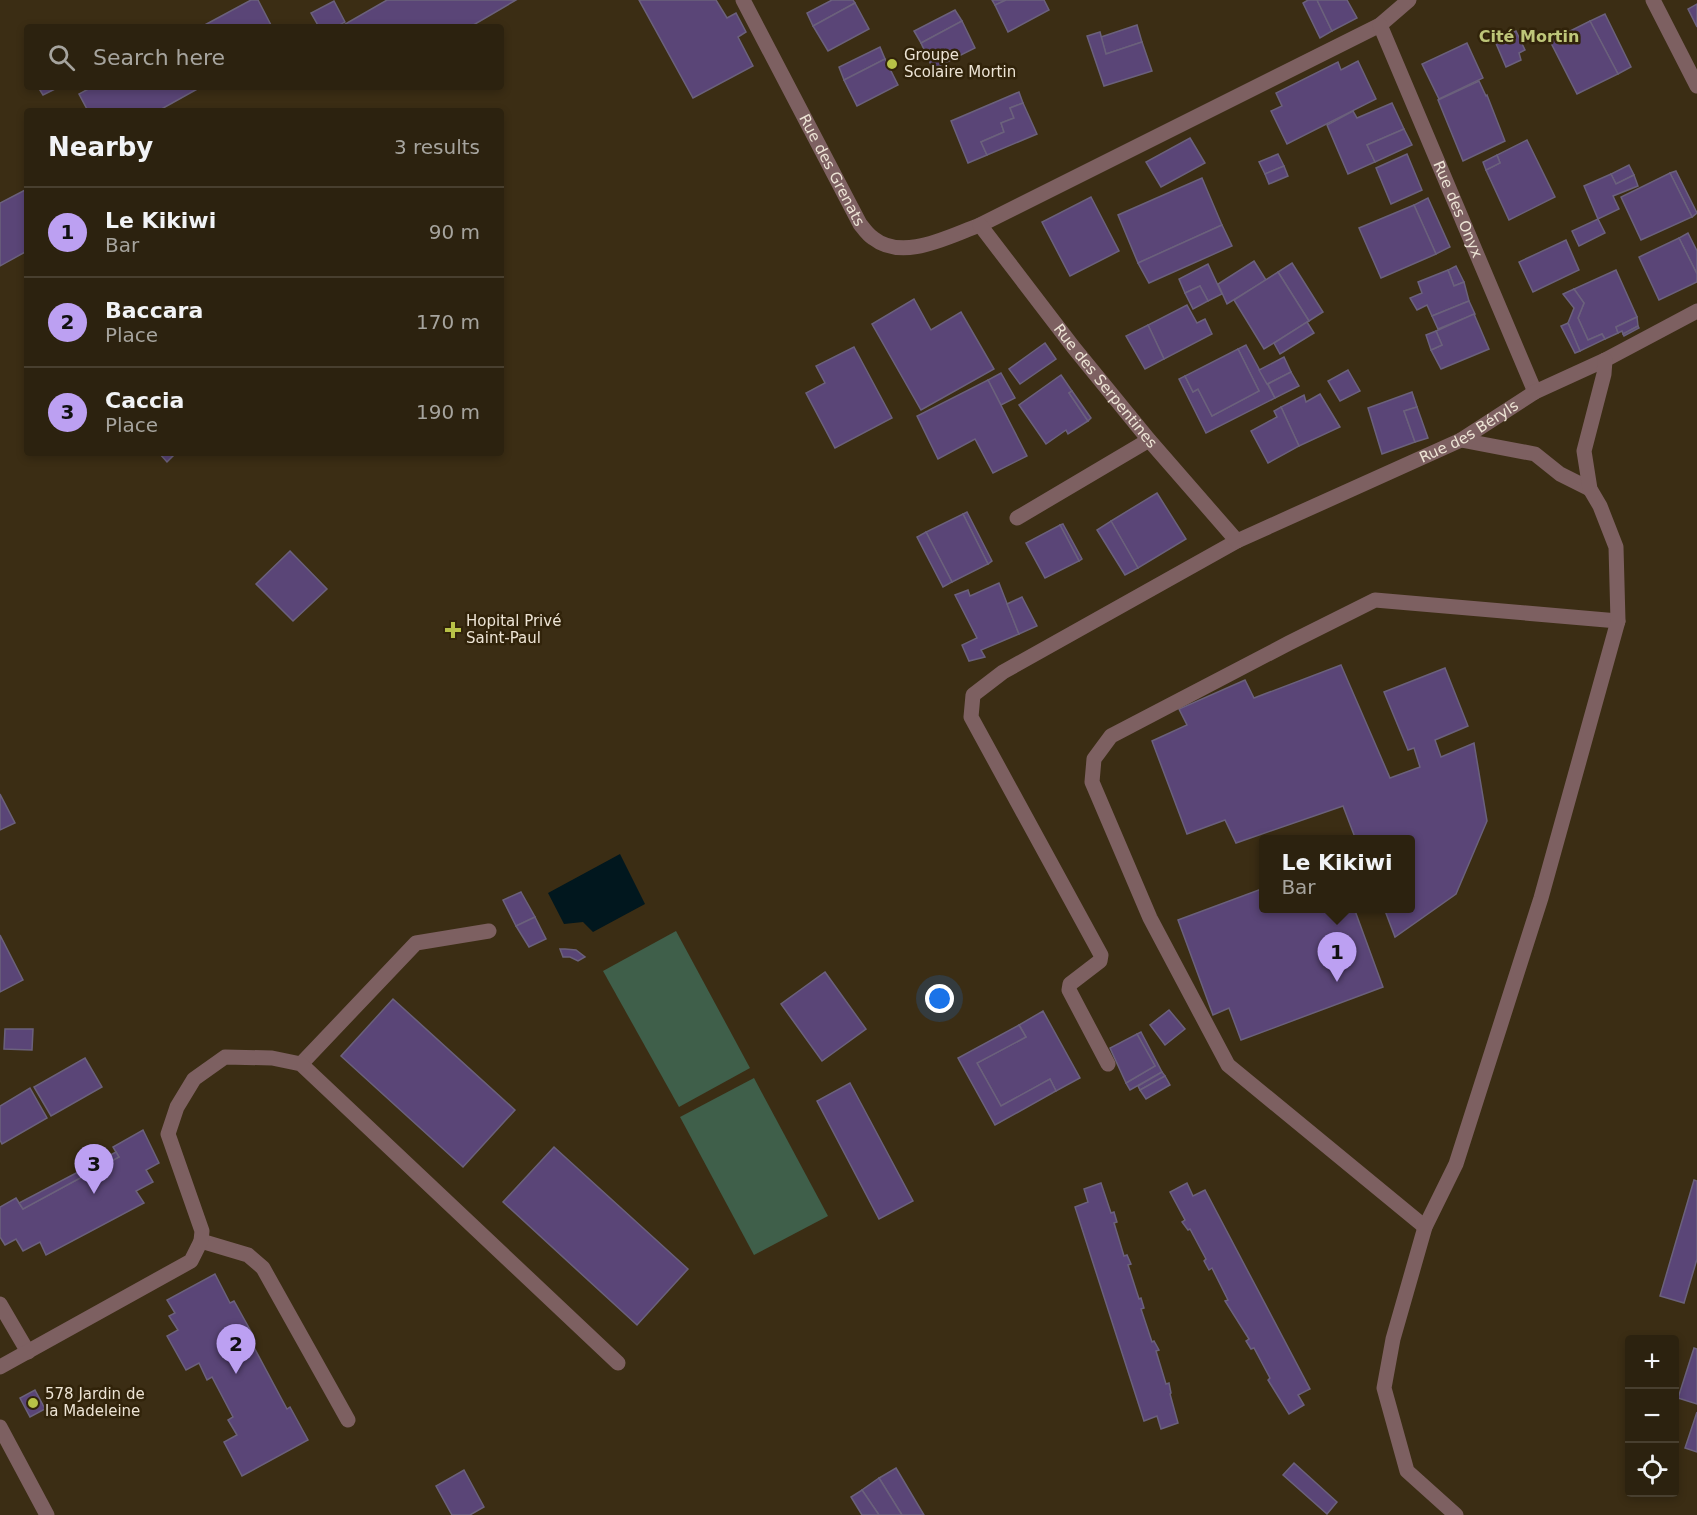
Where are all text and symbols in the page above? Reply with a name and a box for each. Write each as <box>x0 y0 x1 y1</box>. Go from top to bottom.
search box <box>24 24 504 90</box>
district label: Cité Mortin <box>1479 27 1579 46</box>
icon: search <box>45 41 78 74</box>
text: Search here <box>93 45 225 70</box>
place label: Groupe Scolaire Mortin <box>904 46 1016 81</box>
marker: Groupe Scolaire Mortin <box>885 57 899 71</box>
street label: Rue des Grenats <box>795 111 869 229</box>
text: Nearby <box>48 132 153 162</box>
text: 3 results <box>394 135 480 159</box>
street label: Rue des Onyx <box>1429 158 1486 261</box>
text: Le Kikiwi <box>105 208 216 233</box>
text: 1 <box>61 220 74 244</box>
text: 90 m <box>429 220 480 244</box>
text: Bar <box>105 233 139 257</box>
text: Baccara <box>105 298 203 323</box>
text: 2 <box>61 310 74 334</box>
text: 170 m <box>416 310 480 334</box>
street label: Rue des Serpentines <box>1050 320 1161 452</box>
text: Place <box>105 323 158 347</box>
text: Caccia <box>105 388 184 413</box>
street label: Rue des Béryls <box>1416 396 1522 467</box>
text: 3 <box>61 400 74 424</box>
text: 190 m <box>416 400 480 424</box>
text: Place <box>105 413 158 437</box>
place label: Hopital Privé Saint-Paul <box>466 612 561 647</box>
marker: Hopital Privé Saint-Paul <box>444 621 462 639</box>
popup <box>1259 835 1415 913</box>
text: Le Kikiwi <box>1281 850 1393 875</box>
text: Bar <box>1281 875 1316 899</box>
pin: 1 <box>1318 932 1356 982</box>
your location <box>925 984 954 1013</box>
pin: 3 <box>74 1144 113 1194</box>
pin: 2 <box>216 1324 256 1374</box>
map controls <box>1625 1335 1679 1497</box>
button: + <box>1625 1335 1679 1389</box>
place label: 578 Jardin de la Madeleine <box>45 1385 145 1420</box>
button: − <box>1625 1389 1679 1443</box>
marker: 578 Jardin de la Madeleine <box>26 1396 40 1410</box>
button: locate <box>1625 1443 1679 1497</box>

